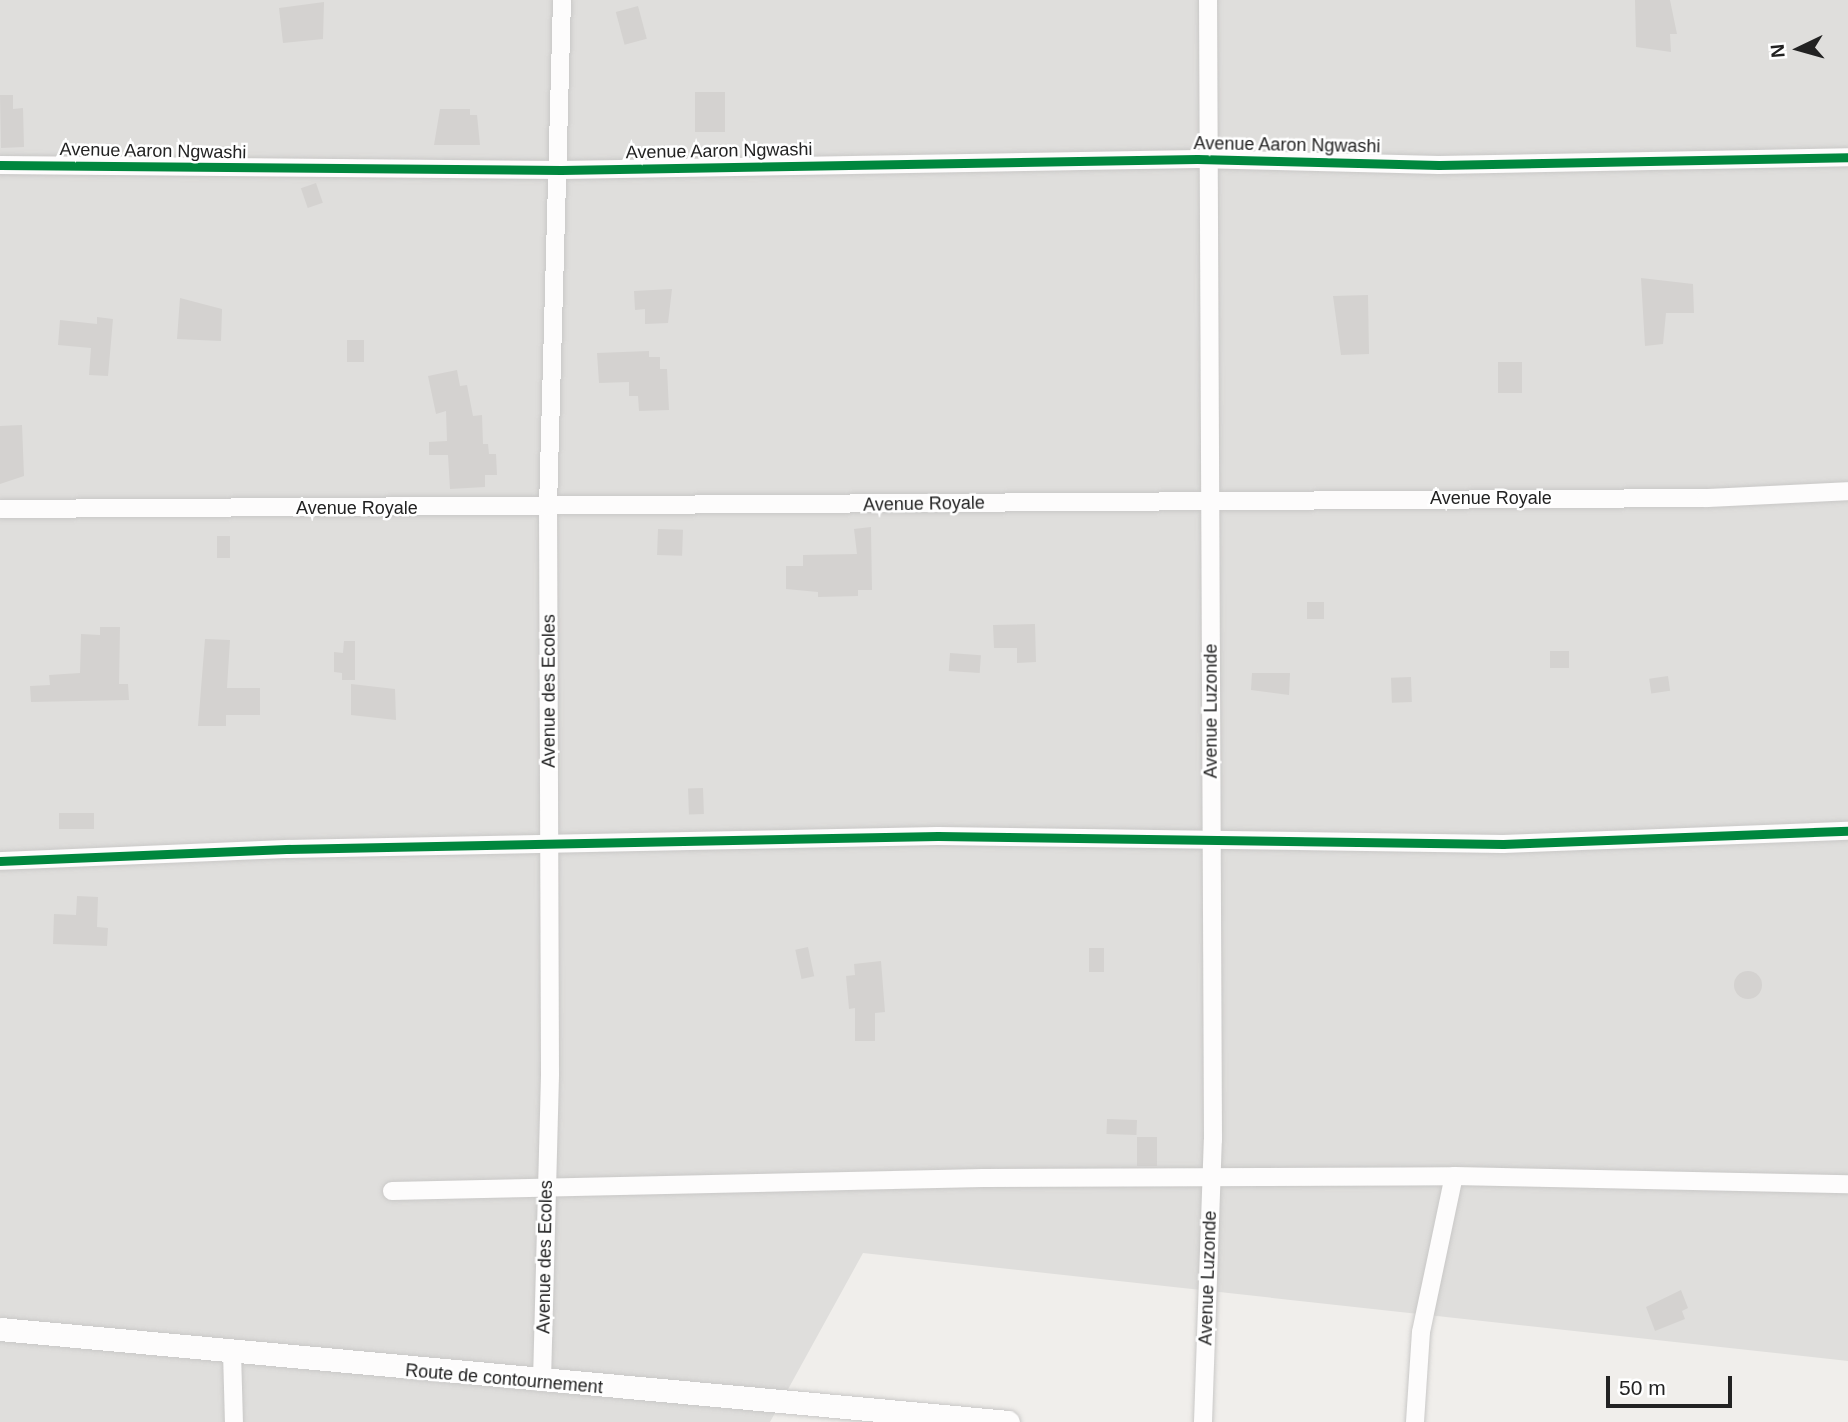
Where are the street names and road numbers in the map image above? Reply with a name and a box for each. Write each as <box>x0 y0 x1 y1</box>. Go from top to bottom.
street label: Avenue Aaron Ngwashi <box>1193 133 1381 157</box>
street label: Avenue Aaron Ngwashi <box>59 139 247 163</box>
street label: Avenue Aaron Ngwashi <box>625 139 813 163</box>
street label: Avenue Royale <box>1430 487 1552 509</box>
street label: Avenue Royale <box>863 492 985 516</box>
street label: Avenue Royale <box>296 497 418 519</box>
street label: Avenue des Ecoles <box>538 614 560 768</box>
street label: Avenue Luzonde <box>1200 644 1222 778</box>
street label: Avenue des Ecoles <box>533 1180 557 1334</box>
street label: Avenue Luzonde <box>1195 1210 1221 1346</box>
street label: Route de contournement <box>404 1360 604 1398</box>

